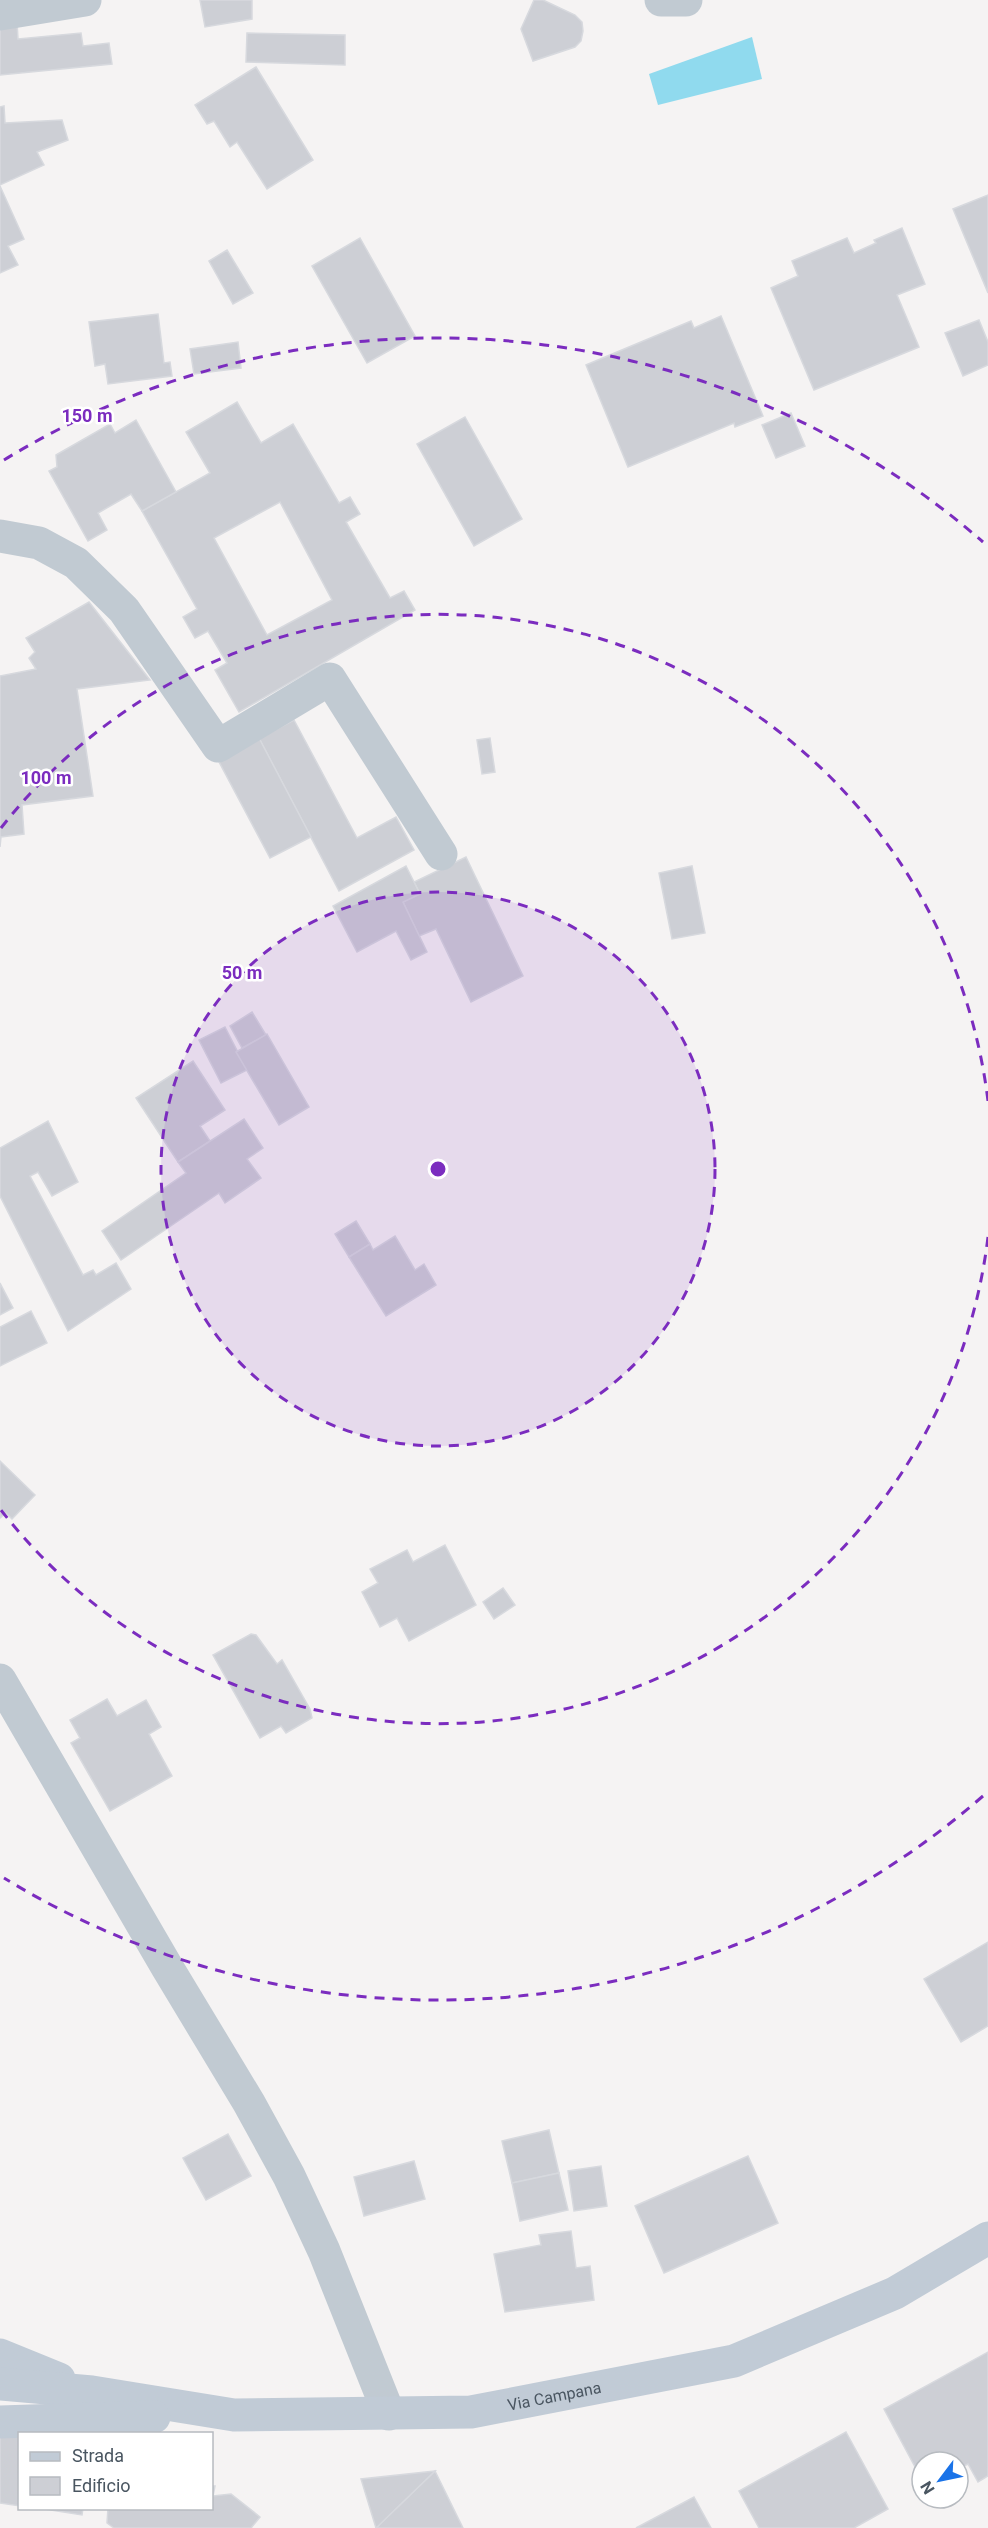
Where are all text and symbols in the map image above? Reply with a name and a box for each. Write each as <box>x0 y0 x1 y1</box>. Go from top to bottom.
text: 150 m <box>61 405 113 426</box>
text: 100 m <box>20 767 72 788</box>
text: 50 m <box>222 962 262 983</box>
centre of rings <box>428 1159 448 1179</box>
street label: Via Campana <box>506 2378 603 2415</box>
legend <box>18 2432 213 2510</box>
text: Strada <box>72 2445 124 2466</box>
north arrow <box>910 2450 970 2510</box>
text: Edificio <box>72 2475 131 2496</box>
text: N <box>917 2478 939 2498</box>

